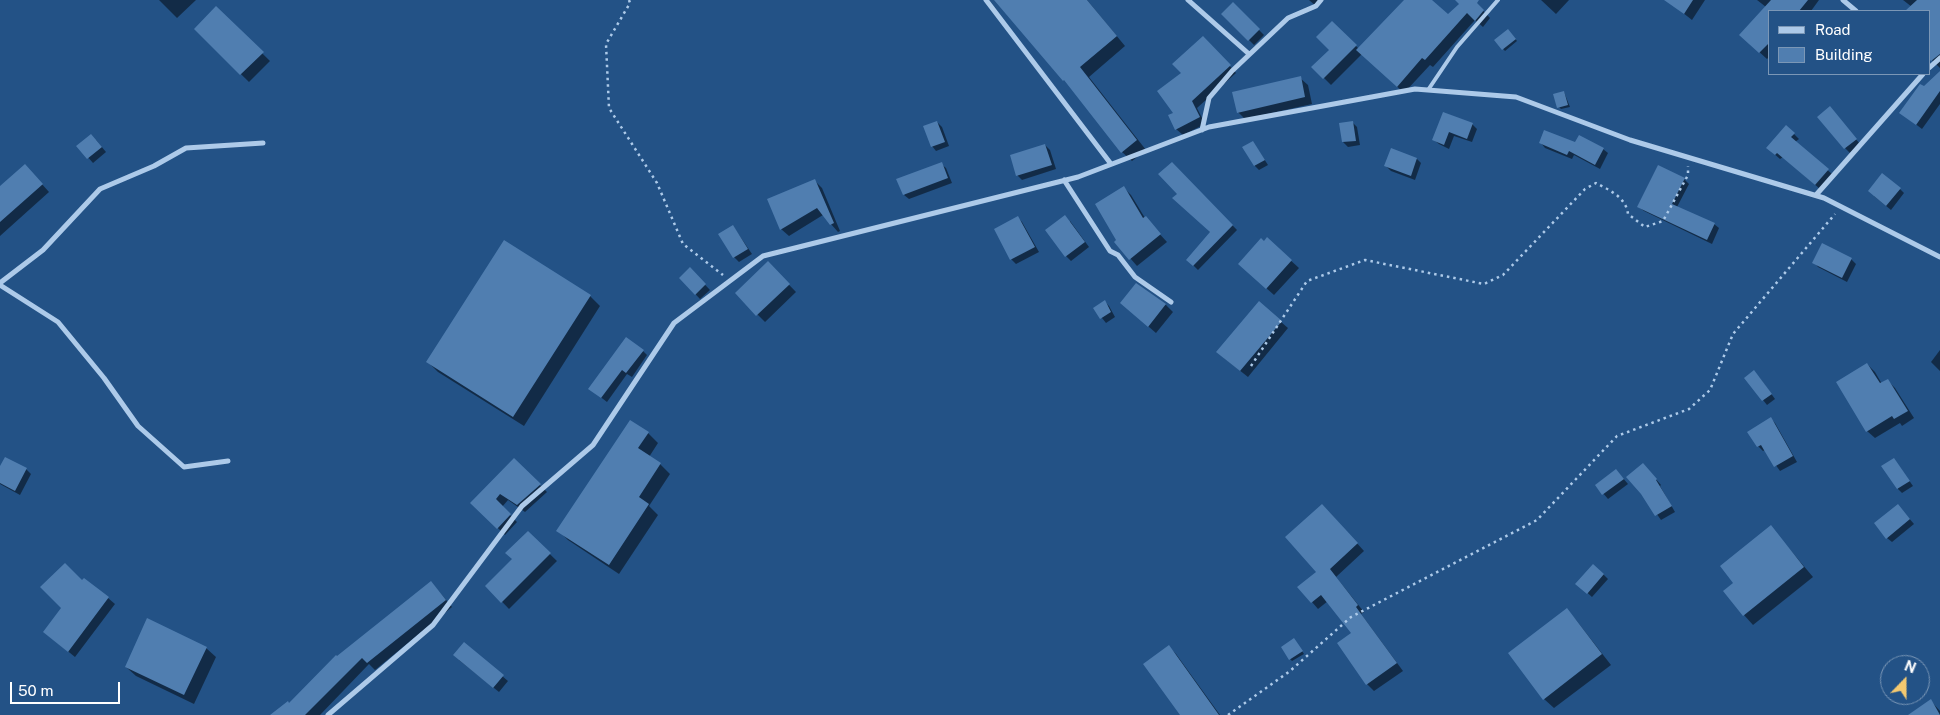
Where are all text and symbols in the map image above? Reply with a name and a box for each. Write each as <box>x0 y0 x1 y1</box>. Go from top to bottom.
legend <box>1768 10 1930 75</box>
text: Road <box>1815 21 1851 38</box>
text: Building <box>1815 46 1873 63</box>
north arrow <box>1880 655 1930 705</box>
text: N <box>1902 658 1918 676</box>
scale bar <box>12 672 122 704</box>
text: 50 m <box>18 682 53 699</box>

